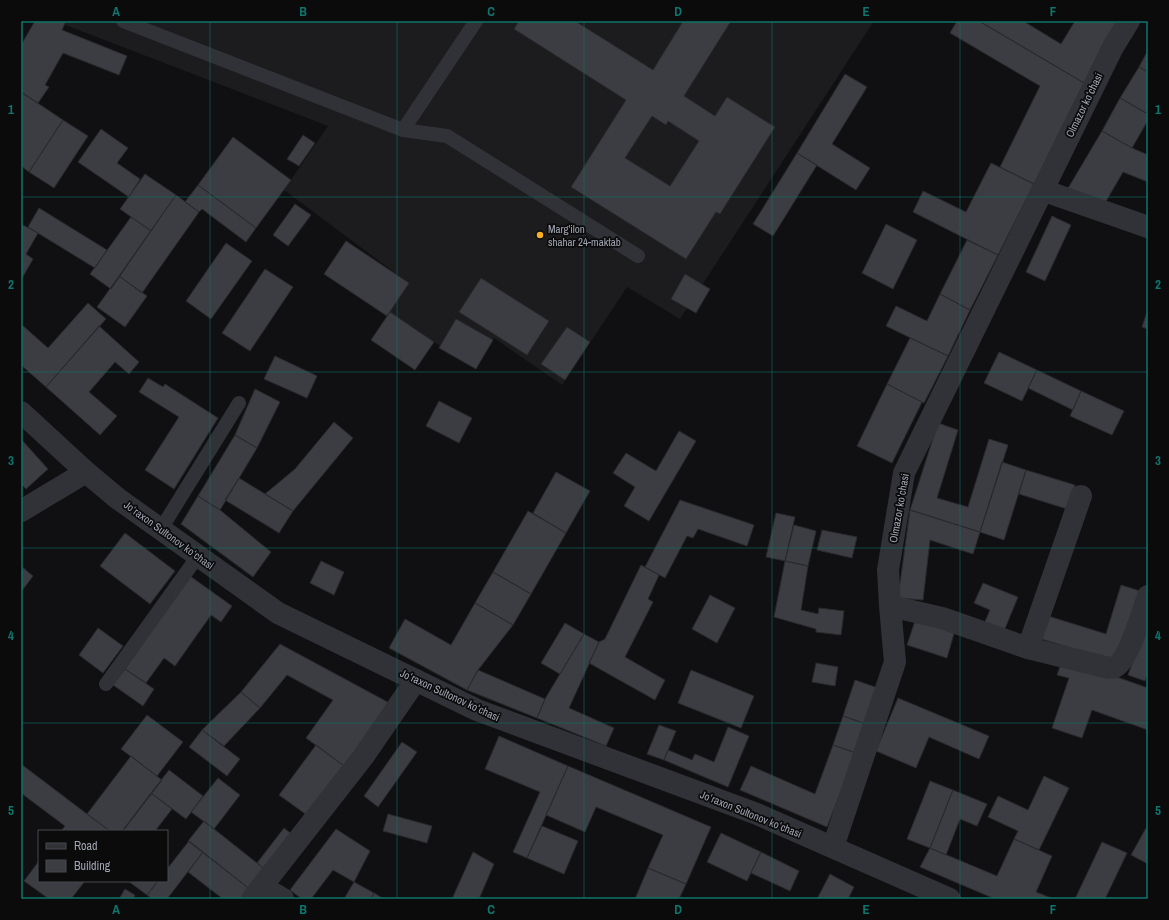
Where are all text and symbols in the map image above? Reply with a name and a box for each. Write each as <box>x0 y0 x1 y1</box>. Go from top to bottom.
text: A <box>112 3 120 20</box>
text: B <box>299 3 307 20</box>
text: C <box>487 3 495 20</box>
text: D <box>674 3 682 20</box>
text: E <box>862 3 870 20</box>
text: F <box>1050 3 1057 20</box>
street label: Olmazor koʻchasi <box>1062 70 1106 140</box>
text: 1 <box>8 101 14 118</box>
text: 1 <box>1155 101 1161 118</box>
place label: Marg'ilon shahar 24-maktab <box>548 222 621 249</box>
marker: Marg'ilon shahar 24-maktab <box>535 230 545 240</box>
text: 2 <box>8 276 14 293</box>
text: 2 <box>1155 276 1161 293</box>
text: 3 <box>8 452 14 469</box>
text: 3 <box>1155 452 1161 469</box>
street label: Olmazor koʻchasi <box>886 472 912 544</box>
street label: Joʻraxon Sultonov koʻchasi <box>121 498 217 572</box>
text: 4 <box>8 627 14 644</box>
text: 4 <box>1155 627 1161 644</box>
street label: Joʻraxon Sultonov koʻchasi <box>398 666 502 724</box>
street label: Joʻraxon Sultonov koʻchasi <box>698 787 804 841</box>
text: 5 <box>8 802 14 819</box>
text: 5 <box>1155 802 1161 819</box>
legend <box>38 830 168 882</box>
text: Road <box>74 838 98 854</box>
text: Building <box>74 858 111 874</box>
text: A <box>112 901 120 918</box>
text: B <box>299 901 307 918</box>
text: C <box>487 901 495 918</box>
text: D <box>674 901 682 918</box>
text: E <box>862 901 870 918</box>
text: F <box>1050 901 1057 918</box>

